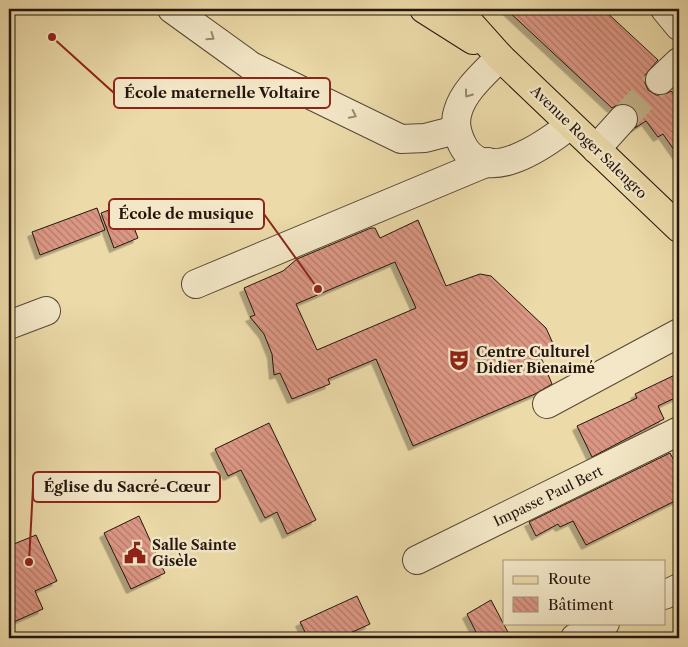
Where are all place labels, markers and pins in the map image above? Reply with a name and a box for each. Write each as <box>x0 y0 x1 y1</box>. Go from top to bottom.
callout: École maternelle Voltaire <box>114 78 330 108</box>
callout: École de musique <box>109 199 264 229</box>
place label: Centre Culturel Didier Bienaimé <box>476 343 595 377</box>
theatre icon: Centre Culturel Didier Bienaimé <box>446 347 472 373</box>
callout: Église du Sacré-Cœur <box>33 472 220 502</box>
place label: Salle Sainte Gisèle <box>152 536 236 570</box>
public building icon: Salle Sainte Gisèle <box>122 540 148 566</box>

